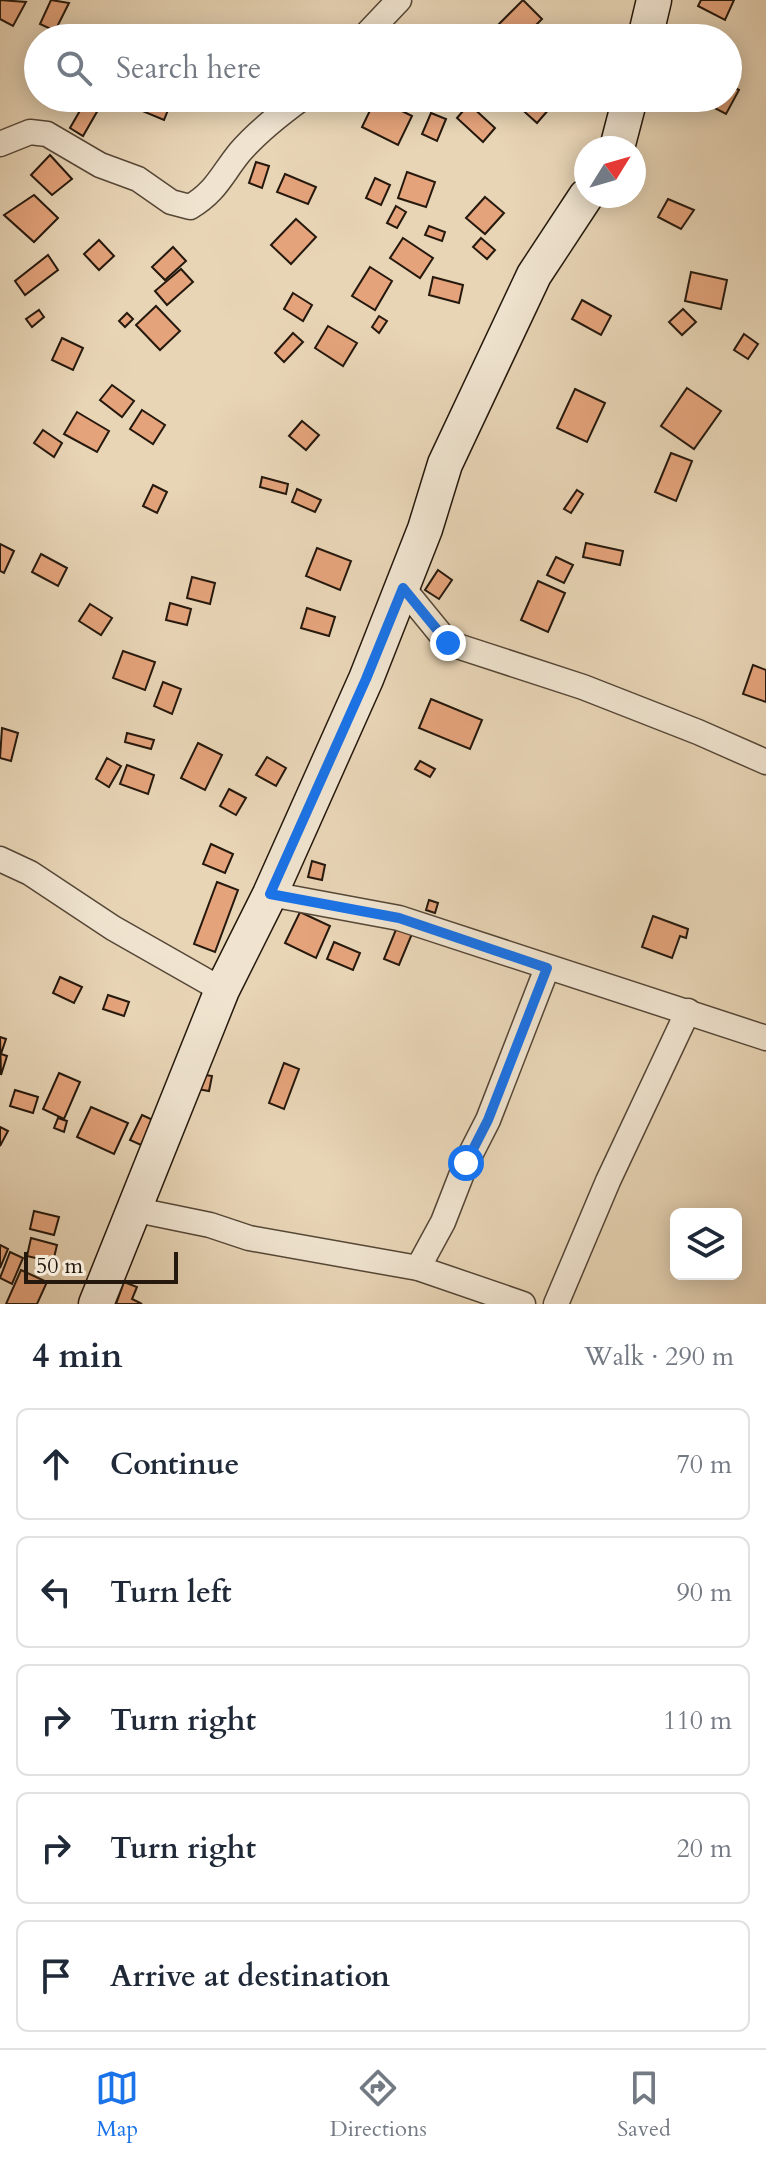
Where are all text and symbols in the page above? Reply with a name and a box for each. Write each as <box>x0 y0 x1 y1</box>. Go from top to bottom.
search box <box>24 24 742 112</box>
icon: search <box>52 46 96 90</box>
text: Search here <box>116 48 261 89</box>
north arrow <box>574 136 646 208</box>
route end <box>430 625 466 661</box>
route start <box>448 1145 484 1181</box>
map controls <box>670 1208 742 1280</box>
button: layers <box>670 1208 742 1280</box>
scale bar <box>24 1248 178 1284</box>
text: 50 m <box>36 1251 83 1281</box>
text: 4 min <box>32 1333 123 1379</box>
text: Walk · 290 m <box>584 1339 734 1374</box>
icon: ahead <box>34 1442 78 1486</box>
text: Continue <box>110 1444 239 1485</box>
text: 70 m <box>676 1447 732 1482</box>
icon: left <box>34 1570 78 1614</box>
text: Turn left <box>110 1572 232 1613</box>
text: 90 m <box>676 1575 732 1610</box>
icon: right <box>34 1698 78 1742</box>
text: Turn right <box>110 1700 256 1741</box>
text: 110 m <box>663 1703 732 1738</box>
icon: right <box>34 1826 78 1870</box>
text: Turn right <box>110 1828 256 1869</box>
text: 20 m <box>676 1831 732 1866</box>
icon: arrive <box>34 1954 78 1998</box>
text: Arrive at destination <box>110 1956 390 1997</box>
tab: Map <box>95 2066 139 2144</box>
tab: Directions <box>330 2066 427 2144</box>
tab: Saved <box>617 2066 671 2144</box>

